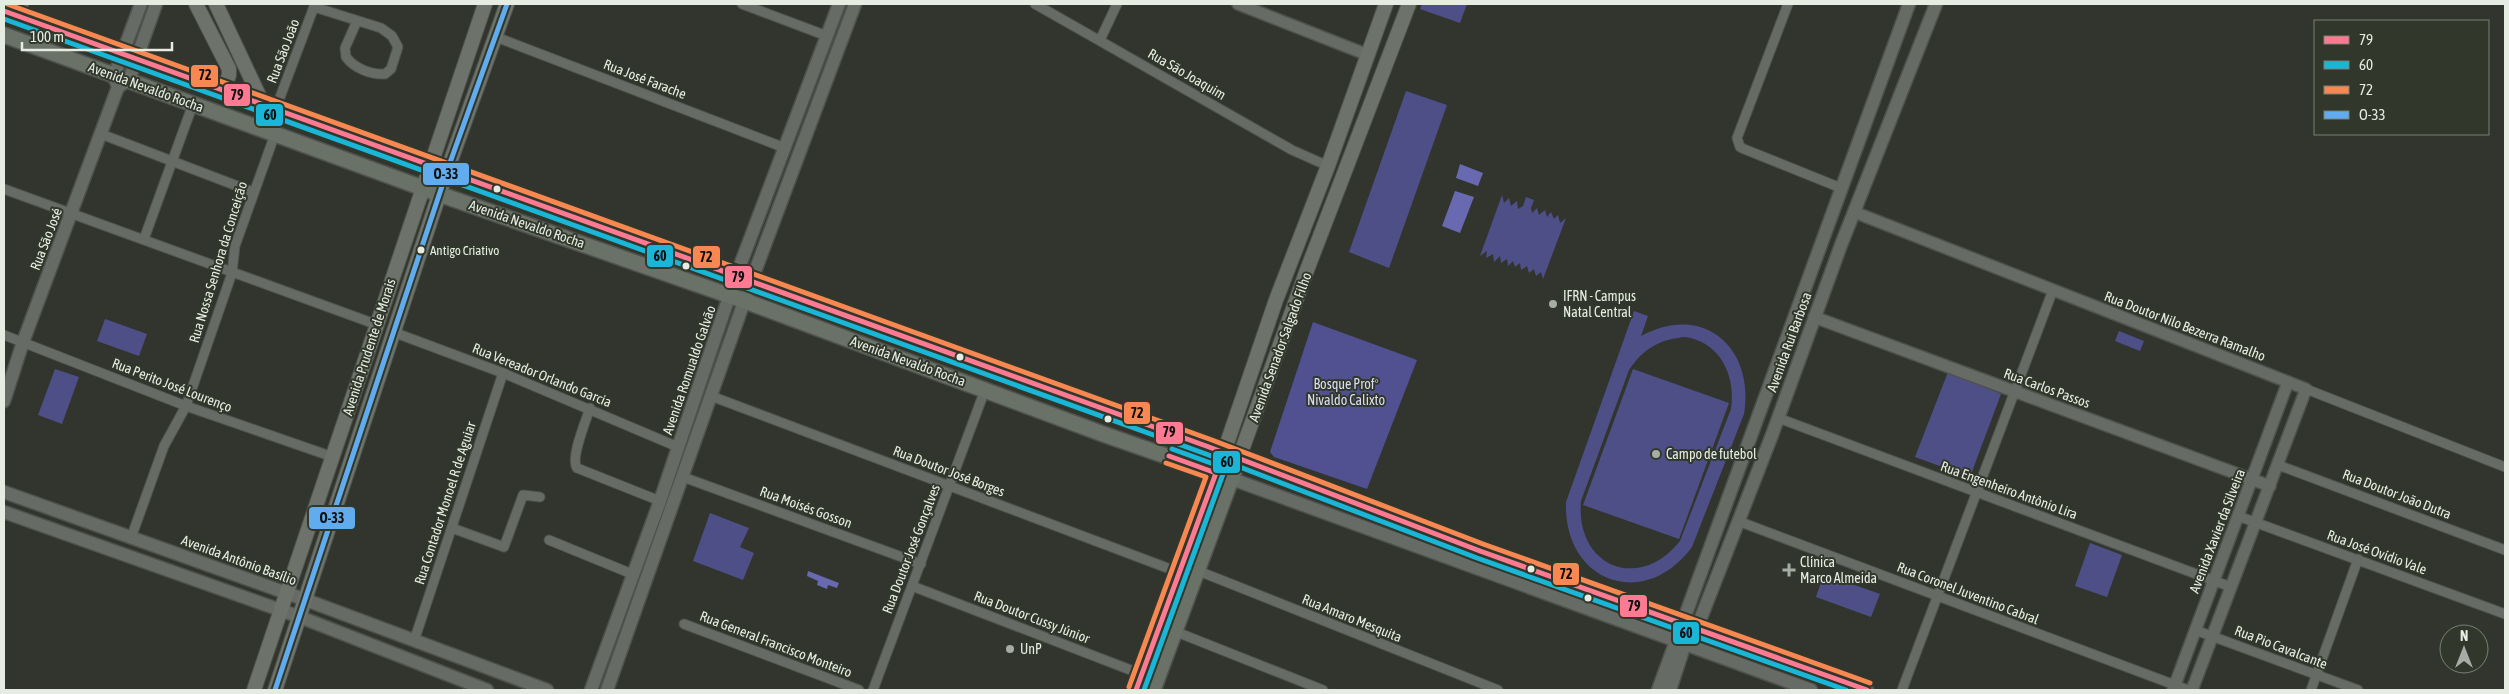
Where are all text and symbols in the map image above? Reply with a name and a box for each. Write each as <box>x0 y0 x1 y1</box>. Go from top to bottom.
street label: Rua São João <box>263 17 303 85</box>
scale bar <box>22 20 172 52</box>
legend <box>2314 20 2489 135</box>
text: 100 m <box>30 28 64 45</box>
text: 79 <box>2359 31 2373 48</box>
street label: Rua São Joaquim <box>1145 45 1229 103</box>
street label: Rua José Farache <box>602 56 688 102</box>
text: 60 <box>2359 56 2373 73</box>
street label: Avenida Nevaldo Rocha <box>86 59 206 115</box>
line badge: 72 <box>190 64 219 88</box>
text: 72 <box>198 67 212 83</box>
text: 72 <box>2359 81 2373 98</box>
line badge: 79 <box>223 83 251 107</box>
text: 79 <box>230 87 244 103</box>
line badge: 60 <box>255 103 284 127</box>
text: O-33 <box>2359 106 2386 123</box>
text: 60 <box>263 107 277 123</box>
line badge: O-33 <box>422 162 470 186</box>
text: O-33 <box>434 166 458 182</box>
street label: Rua Nossa Senhora da Conceição <box>186 179 250 345</box>
unlabelled marker <box>492 184 502 194</box>
street label: Avenida Nevaldo Rocha <box>467 197 587 251</box>
street label: Rua São José <box>27 206 65 272</box>
place label: Antigo Criativo <box>430 243 499 258</box>
line badge: 60 <box>646 244 674 268</box>
marker: Antigo Criativo <box>416 245 426 255</box>
line badge: 72 <box>692 245 721 269</box>
text: 60 <box>653 248 667 264</box>
text: 72 <box>699 249 713 265</box>
unlabelled marker <box>681 261 691 271</box>
line badge: 79 <box>724 265 753 289</box>
text: 79 <box>731 269 745 285</box>
street label: Avenida Senador Salgado Filho <box>1245 270 1315 424</box>
street label: Avenida Prudente de Morais <box>339 276 399 417</box>
place label: IFRN - Campus Natal Central <box>1563 288 1636 320</box>
street label: Rua Doutor Nilo Bezerra Ramalho <box>2102 288 2268 364</box>
street label: Avenida Rui Barbosa <box>1764 290 1814 394</box>
marker: IFRN - Campus Natal Central <box>1547 298 1559 310</box>
street label: Avenida Romualdo Galvão <box>659 303 719 437</box>
street label: Avenida Nevaldo Rocha <box>848 333 968 389</box>
street label: Rua Vereador Orlando Garcia <box>470 340 614 410</box>
unlabelled marker <box>955 352 965 362</box>
street label: Rua Perito José Lourenço <box>110 355 234 415</box>
street label: Rua Carlos Passos <box>2002 365 2092 411</box>
park label: Bosque Profº Nivaldo Calixto <box>1307 376 1385 408</box>
line badge: 72 <box>1123 401 1151 425</box>
text: 72 <box>1130 405 1144 421</box>
unlabelled marker <box>1103 414 1113 424</box>
street label: Rua Contador Monoel R de Aguiar <box>411 419 479 586</box>
line badge: 79 <box>1155 421 1184 445</box>
text: 79 <box>1162 424 1176 440</box>
street label: Rua Doutor José Borges <box>891 442 1007 500</box>
place label: Campo de futebol <box>1666 446 1757 462</box>
marker: Campo de futebol <box>1650 448 1662 460</box>
line badge: 60 <box>1212 450 1241 474</box>
text: 60 <box>1220 454 1234 470</box>
street label: Rua Engenheiro Antônio Lira <box>1938 458 2080 522</box>
street label: Rua Doutor João Dutra <box>2340 466 2454 522</box>
street label: Avenida Xavier da Silveira <box>2186 467 2248 595</box>
street label: Rua Doutor José Gonçalves <box>879 482 943 616</box>
street label: Rua Moisés Gosson <box>758 483 854 531</box>
line badge: O-33 <box>308 506 356 530</box>
text: O-33 <box>320 510 344 526</box>
street label: Rua José Ovídio Vale <box>2325 527 2429 577</box>
street label: Avenida Antônio Basílio <box>179 532 299 588</box>
place label: Clínica Marco Almeida <box>1800 554 1877 586</box>
street label: Rua Coronel Juventino Cabral <box>1895 559 2041 628</box>
line badge: 72 <box>1552 562 1580 586</box>
marker: Clínica Marco Almeida <box>1782 563 1796 577</box>
unlabelled marker <box>1526 564 1536 574</box>
text: 72 <box>1559 566 1573 582</box>
street label: Rua Doutor Cussy Júnior <box>972 588 1093 647</box>
street label: Rua Amaro Mesquita <box>1300 591 1404 645</box>
unlabelled marker <box>1583 593 1593 603</box>
line badge: 79 <box>1619 594 1648 618</box>
text: 79 <box>1627 598 1641 614</box>
street label: Rua General Francisco Monteiro <box>698 608 854 680</box>
line badge: 60 <box>1672 621 1700 645</box>
street label: Rua Pio Cavalcante <box>2233 622 2329 672</box>
north arrow <box>2439 624 2489 674</box>
text: 60 <box>1679 625 1693 641</box>
text: N <box>2460 628 2468 644</box>
place label: UnP <box>1020 641 1042 657</box>
marker: UnP <box>1004 643 1016 655</box>

